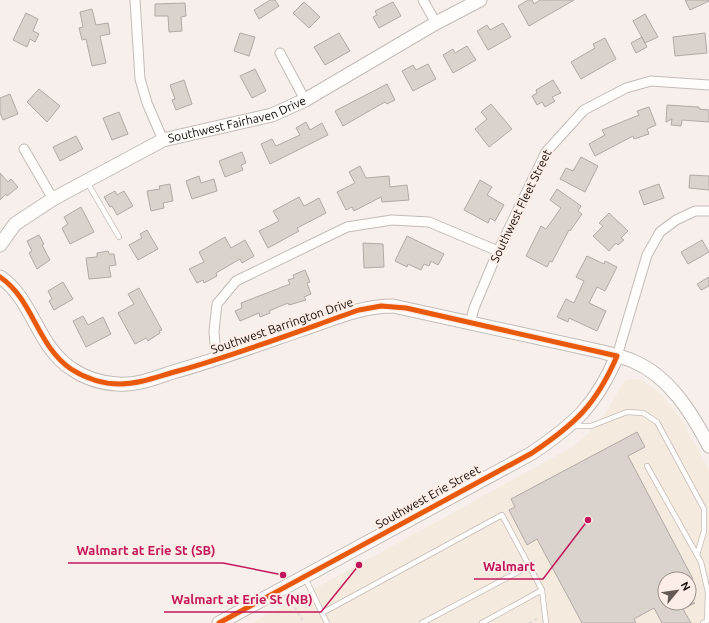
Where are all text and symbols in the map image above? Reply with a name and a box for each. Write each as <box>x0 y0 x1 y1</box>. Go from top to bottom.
street label: Southwest Fairhaven Drive <box>166 93 308 145</box>
street label: Southwest Fleet Street <box>488 147 554 264</box>
street label: Southwest Barrington Drive <box>209 295 355 356</box>
street label: Southwest Erie Street <box>373 462 482 531</box>
callout: Walmart at Erie St (SB) <box>68 538 223 563</box>
text: Walmart at Erie St (SB) <box>76 543 216 558</box>
callout: Walmart <box>474 554 543 579</box>
text: Walmart <box>483 559 535 573</box>
north arrow <box>657 571 697 611</box>
text: N <box>679 580 693 593</box>
callout: Walmart at Erie St (NB) <box>164 587 321 612</box>
text: Walmart at Erie St (NB) <box>171 592 313 607</box>

